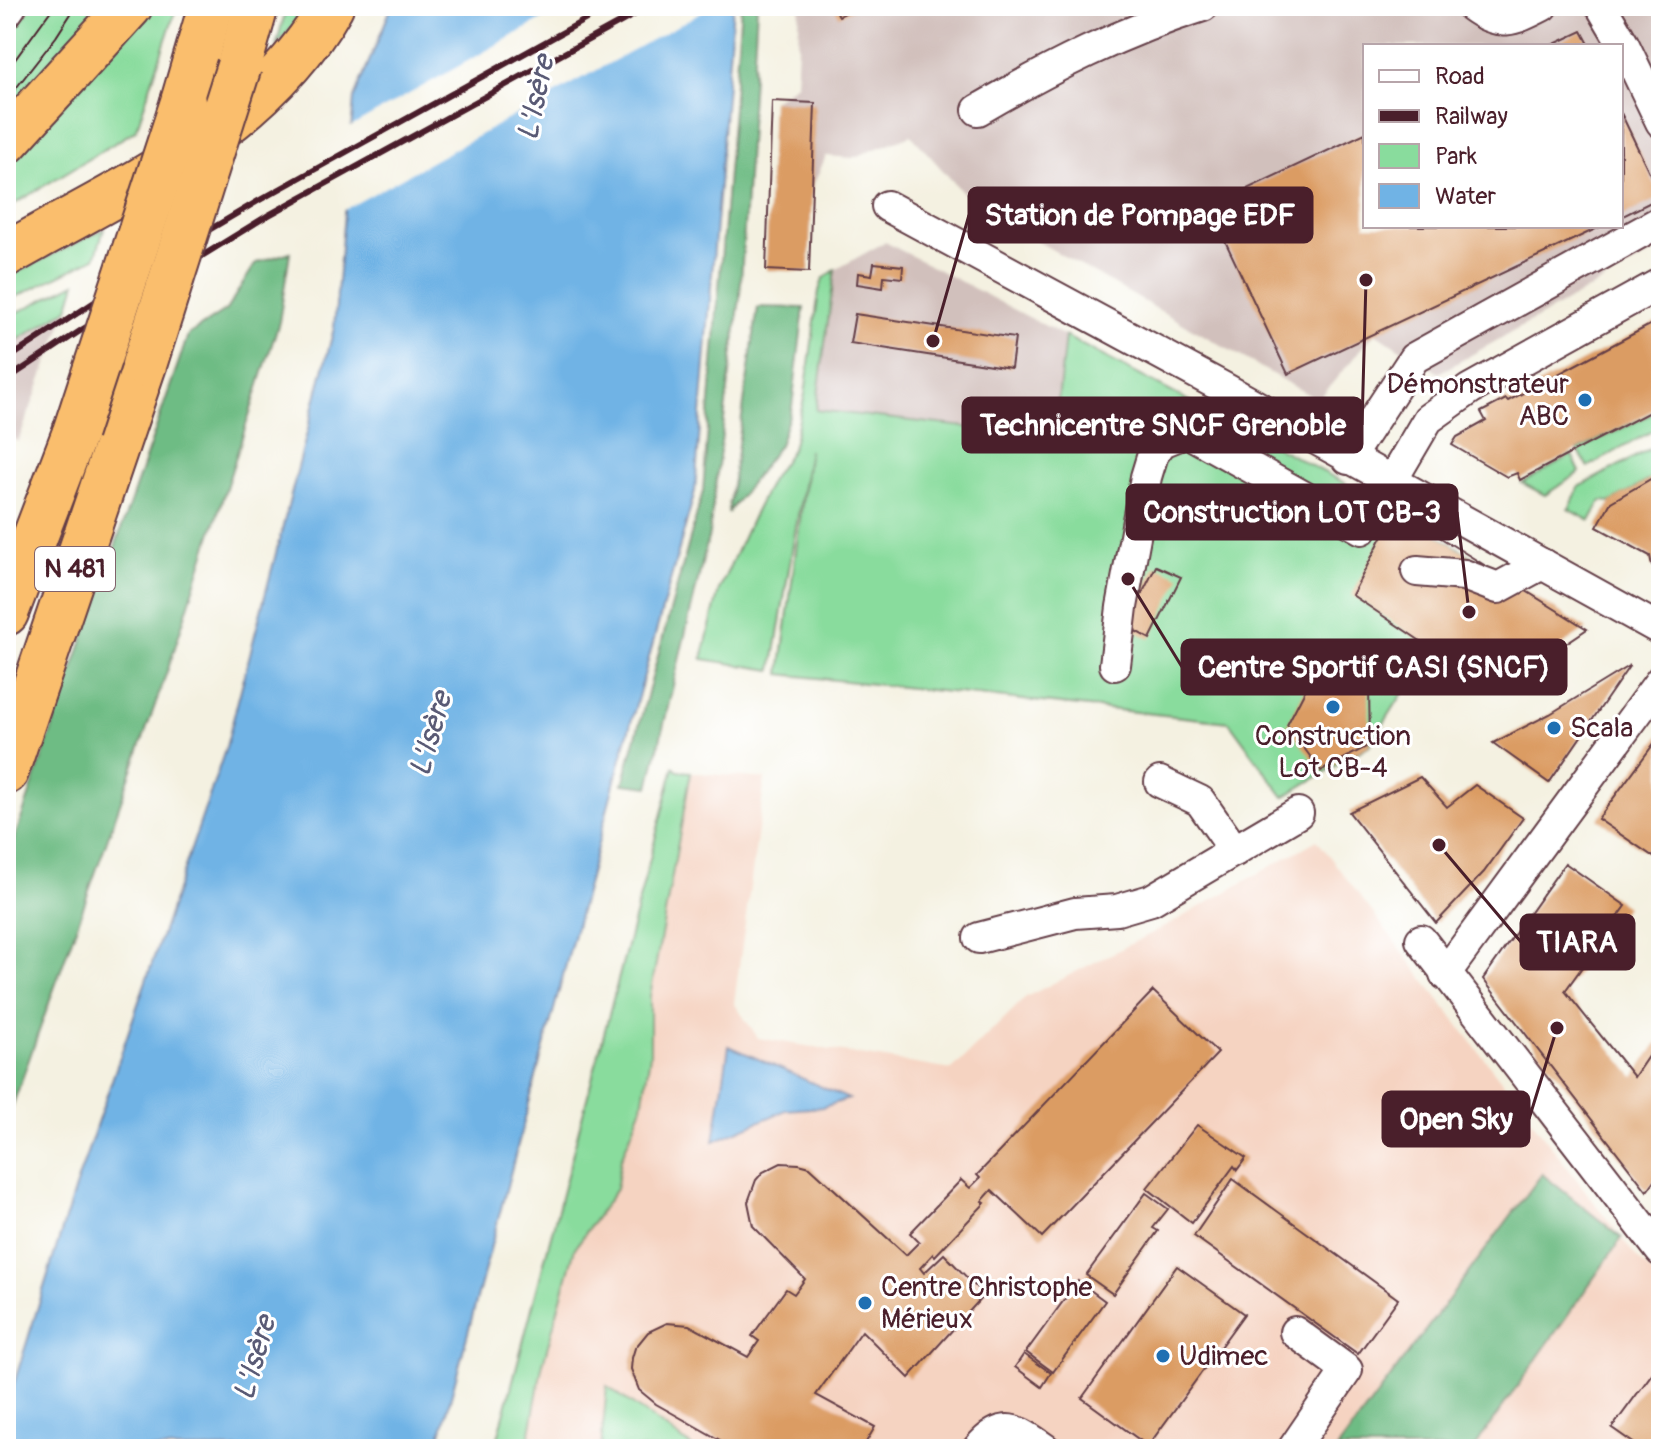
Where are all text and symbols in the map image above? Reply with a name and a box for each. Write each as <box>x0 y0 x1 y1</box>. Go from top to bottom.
legend <box>1363 44 1623 228</box>
water label: L'Isère <box>509 49 564 144</box>
text: Road <box>1435 62 1485 91</box>
text: Railway <box>1435 102 1508 131</box>
text: Park <box>1435 142 1477 171</box>
text: Water <box>1435 182 1496 211</box>
callout: Station de Pompage EDF <box>969 188 1312 242</box>
text: Station de Pompage EDF <box>984 197 1296 234</box>
place label: Démonstrateur ABC <box>1386 367 1569 434</box>
marker: Démonstrateur ABC <box>1576 391 1594 409</box>
callout: Technicentre SNCF Grenoble <box>963 398 1362 452</box>
text: Technicentre SNCF Grenoble <box>979 407 1347 444</box>
callout: Construction LOT CB-3 <box>1127 485 1457 539</box>
text: Construction LOT CB-3 <box>1143 494 1441 531</box>
road number: N 481 <box>35 547 115 591</box>
callout: Centre Sportif CASI (SNCF) <box>1182 640 1566 694</box>
text: Centre Sportif CASI (SNCF) <box>1198 649 1550 686</box>
water label: L'Isère <box>401 685 461 780</box>
marker: Construction Lot CB-4 <box>1324 698 1342 716</box>
place label: Scala <box>1570 711 1633 746</box>
place label: Construction Lot CB-4 <box>1255 719 1411 786</box>
marker: Scala <box>1545 719 1563 737</box>
callout: TIARA <box>1521 915 1634 969</box>
text: TIARA <box>1535 924 1618 961</box>
callout: Open Sky <box>1383 1092 1529 1146</box>
text: Open Sky <box>1399 1101 1513 1138</box>
place label: Centre Christophe Mérieux <box>881 1270 1093 1337</box>
marker: Centre Christophe Mérieux <box>856 1294 874 1312</box>
water label: L'Isère <box>225 1309 285 1404</box>
place label: Udimec <box>1179 1339 1268 1374</box>
marker: Udimec <box>1154 1347 1172 1365</box>

